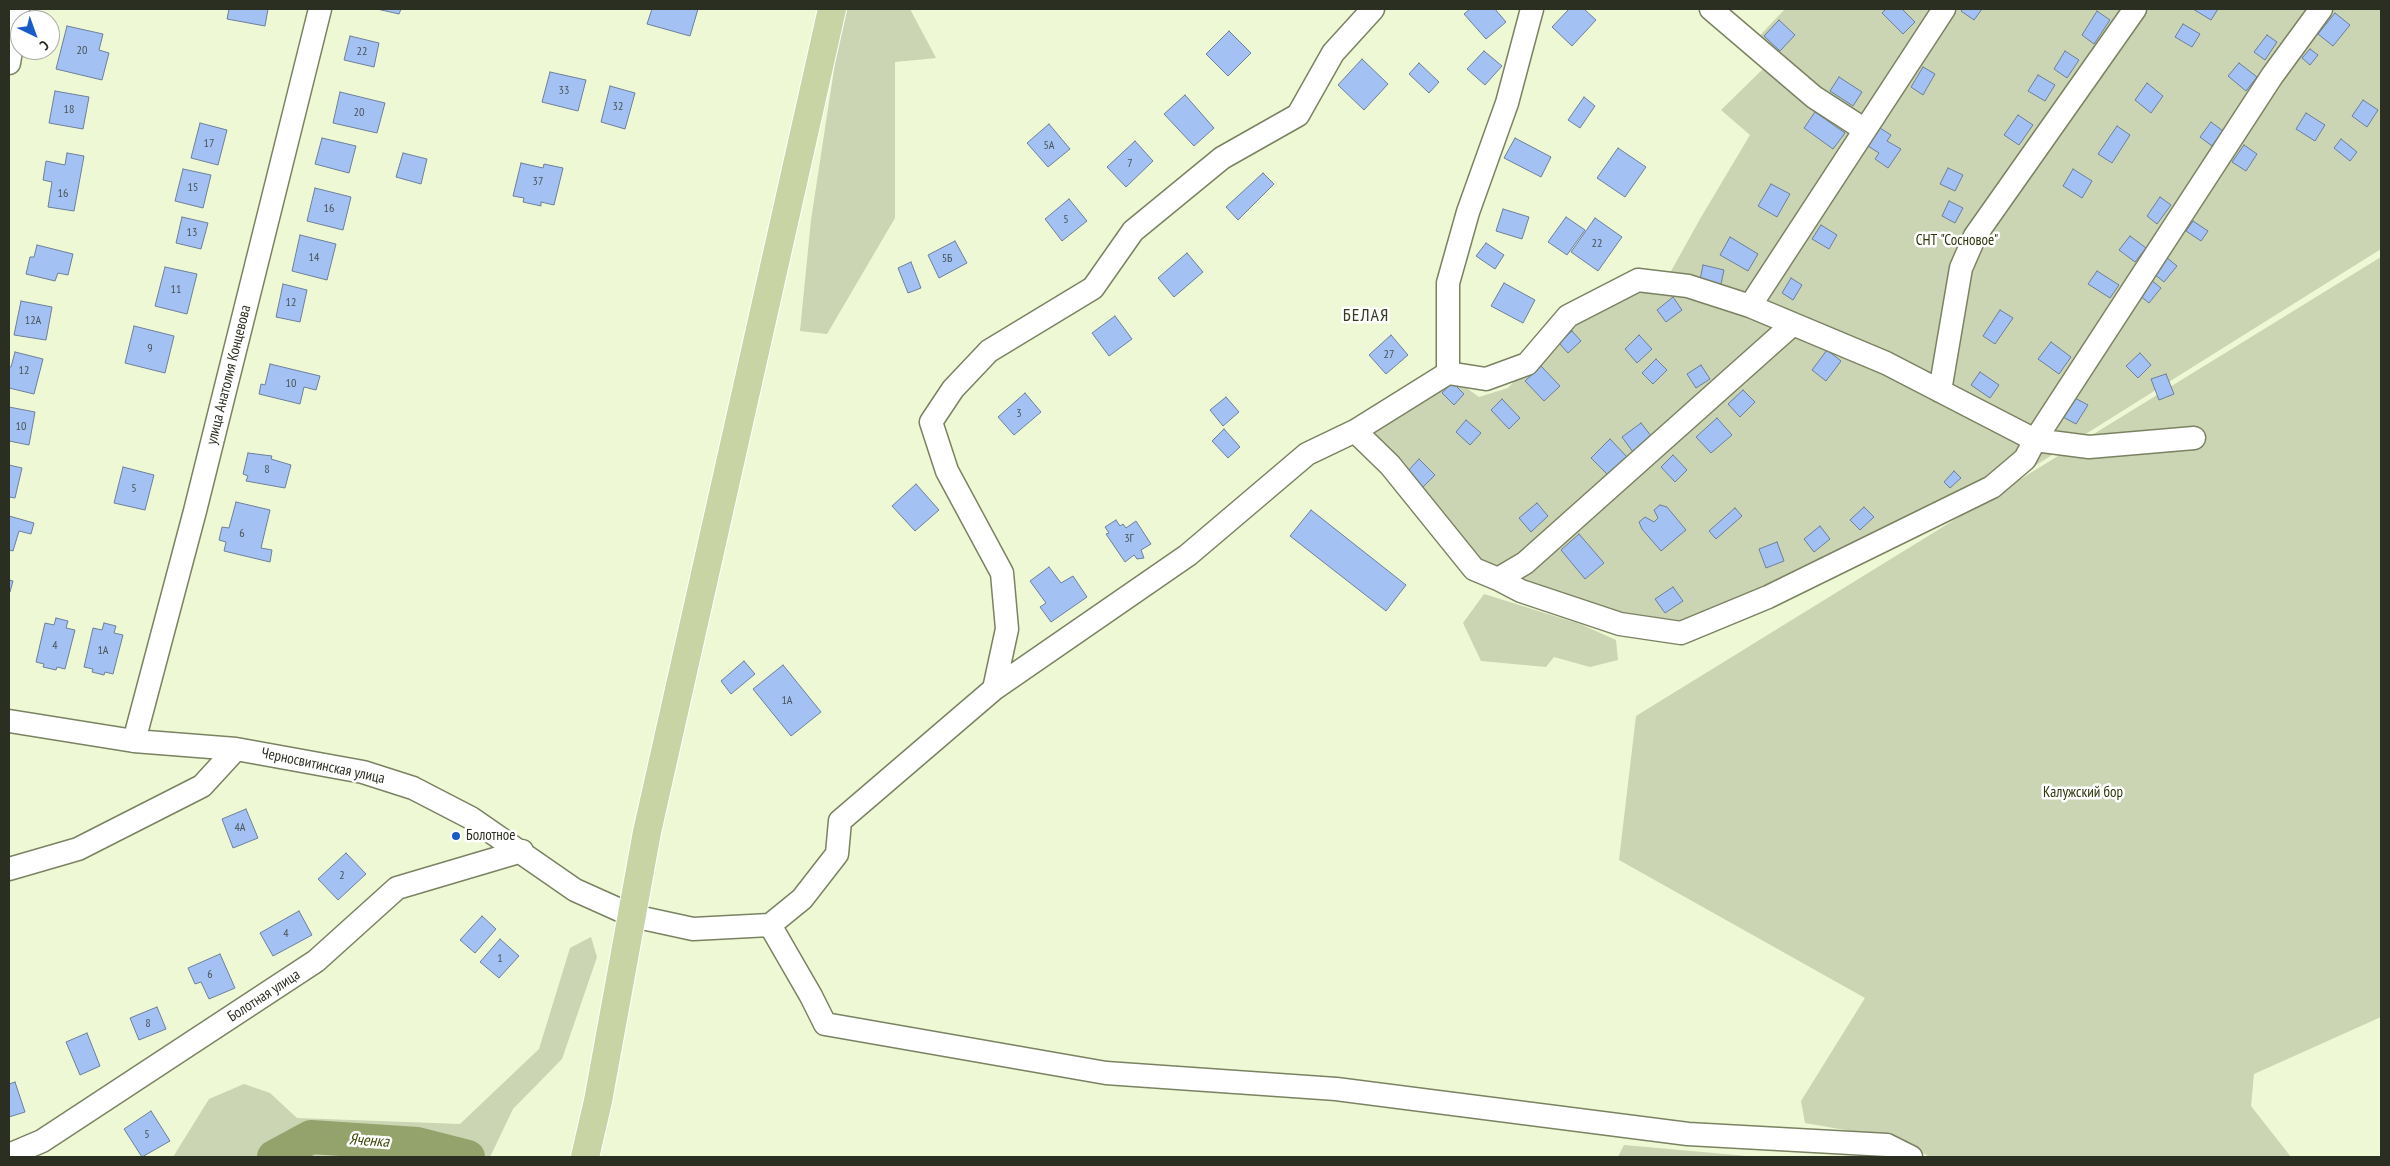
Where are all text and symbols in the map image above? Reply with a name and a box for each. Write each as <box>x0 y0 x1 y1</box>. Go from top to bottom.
north arrow <box>10 10 60 60</box>
text: С <box>36 37 53 54</box>
house number: 20 <box>77 44 87 58</box>
house number: 22 <box>357 45 367 59</box>
house number: 33 <box>559 84 569 98</box>
house number: 32 <box>613 100 623 114</box>
house number: 18 <box>64 103 74 117</box>
house number: 20 <box>354 106 364 120</box>
house number: 17 <box>204 137 214 151</box>
house number: 5А <box>1043 139 1055 153</box>
house number: 7 <box>1127 157 1133 171</box>
house number: 37 <box>533 175 543 189</box>
house number: 15 <box>188 181 198 195</box>
house number: 16 <box>58 187 68 201</box>
house number: 16 <box>324 202 334 216</box>
house number: 5 <box>1063 213 1069 227</box>
house number: 13 <box>187 226 197 240</box>
park label: СНТ "Сосновое" <box>1916 232 1998 250</box>
house number: 22 <box>1592 237 1602 251</box>
house number: 14 <box>309 251 319 265</box>
house number: 5Б <box>942 252 952 266</box>
house number: 11 <box>171 283 181 297</box>
house number: 12 <box>286 296 296 310</box>
street label: улица Анатолия Концевова <box>203 303 255 447</box>
district label: БЕЛАЯ <box>1342 305 1390 327</box>
house number: 12А <box>25 314 41 328</box>
house number: 9 <box>147 342 153 356</box>
house number: 27 <box>1384 348 1394 362</box>
house number: 12 <box>19 364 29 378</box>
house number: 10 <box>286 377 296 391</box>
house number: 3 <box>1016 407 1022 421</box>
house number: 10 <box>16 420 26 434</box>
house number: 8 <box>264 463 270 477</box>
house number: 5 <box>131 482 137 496</box>
house number: 6 <box>239 527 245 541</box>
house number: 3Г <box>1124 532 1134 546</box>
house number: 4 <box>52 639 58 653</box>
house number: 1А <box>97 644 109 658</box>
house number: 1А <box>781 694 793 708</box>
street label: Черносвитинская улица <box>260 744 386 788</box>
park label: Калужский бор <box>2043 784 2123 802</box>
house number: 4А <box>234 821 246 835</box>
place label: Болотное <box>466 827 516 845</box>
marker: Болотное <box>450 830 462 842</box>
house number: 2 <box>339 869 345 883</box>
house number: 4 <box>283 927 289 941</box>
house number: 1 <box>497 952 503 966</box>
street label: Болотная улица <box>224 966 304 1026</box>
house number: 6 <box>207 968 213 982</box>
house number: 8 <box>145 1017 151 1031</box>
house number: 5 <box>144 1128 150 1142</box>
water label: Яченка <box>348 1130 390 1152</box>

